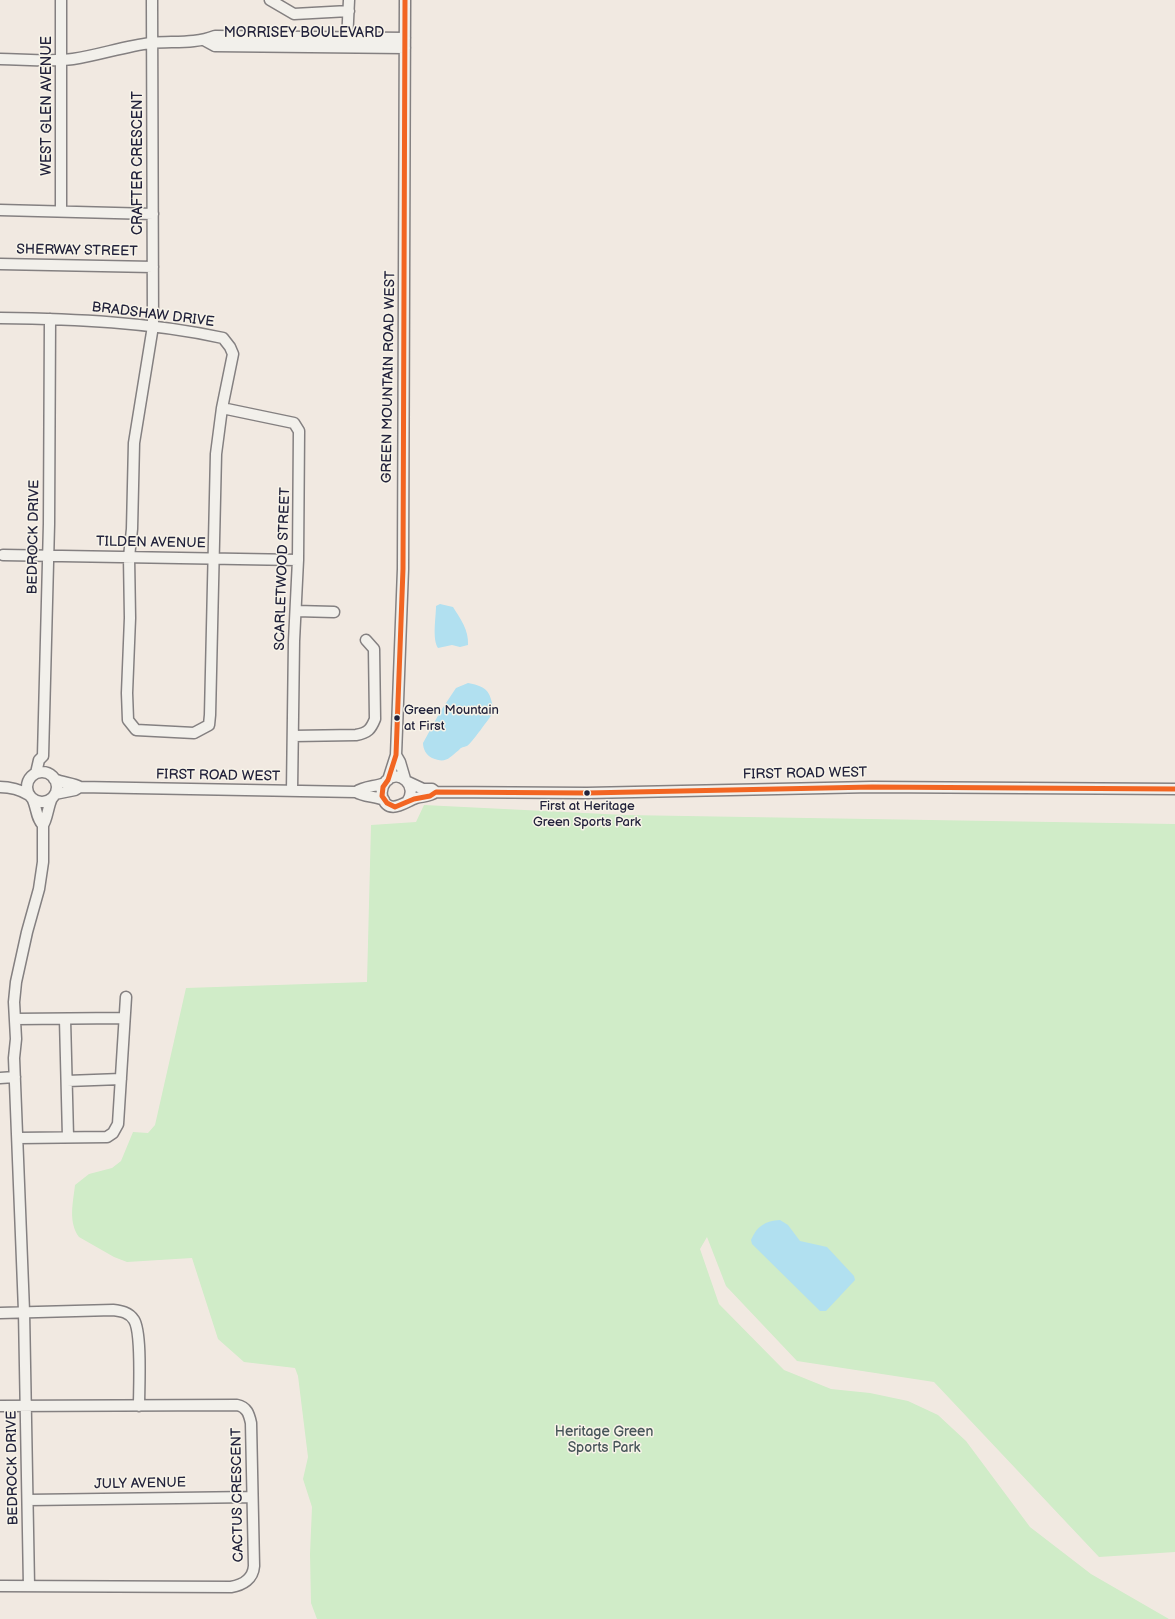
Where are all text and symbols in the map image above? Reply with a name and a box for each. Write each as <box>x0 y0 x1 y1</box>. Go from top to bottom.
street label: MORRISEY BOULEVARD <box>224 25 384 41</box>
street label: WEST GLEN AVENUE <box>39 36 55 176</box>
street label: CRAFTER CRESCENT <box>130 91 146 235</box>
street label: SHERWAY STREET <box>16 242 138 260</box>
street label: GREEN MOUNTAIN ROAD WEST <box>379 271 399 483</box>
street label: BRADSHAW DRIVE <box>91 299 215 331</box>
street label: BEDROCK DRIVE <box>25 480 43 594</box>
street label: SCARLETWOOD STREET <box>272 487 294 651</box>
street label: TILDEN AVENUE <box>96 534 206 552</box>
place label: Green Mountain at First <box>404 703 499 734</box>
marker: Green Mountain at First <box>392 713 402 723</box>
street label: FIRST ROAD WEST <box>743 765 867 783</box>
street label: FIRST ROAD WEST <box>156 767 280 785</box>
marker: First at Heritage Green Sports Park <box>582 788 592 798</box>
place label: First at Heritage Green Sports Park <box>533 799 641 830</box>
street label: BEDROCK DRIVE <box>4 1411 22 1525</box>
park label: Heritage Green Sports Park <box>555 1424 653 1456</box>
street label: CACTUS CRESCENT <box>228 1428 248 1562</box>
street label: JULY AVENUE <box>94 1475 186 1493</box>

